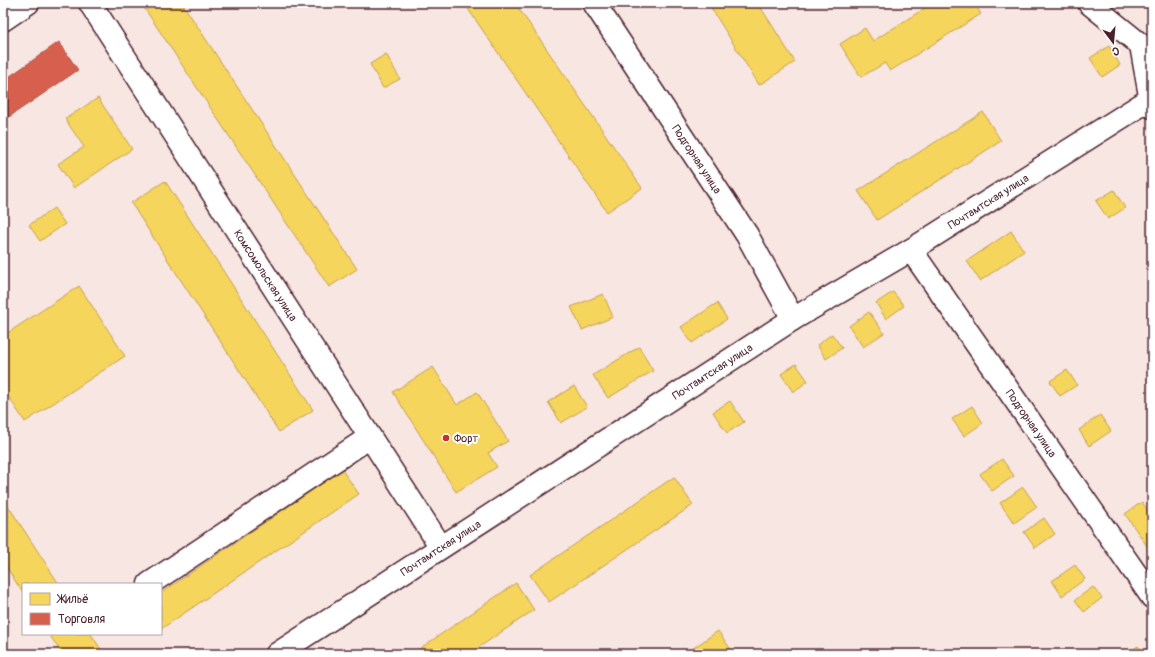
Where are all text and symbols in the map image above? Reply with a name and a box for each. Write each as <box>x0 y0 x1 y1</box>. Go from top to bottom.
north arrow <box>1093 22 1133 62</box>
text: С <box>1110 44 1121 58</box>
street label: Подгорная улица <box>669 123 724 196</box>
street label: Почтамтская улица <box>946 172 1031 232</box>
street label: Комсомольская улица <box>231 227 300 324</box>
street label: Почтамтская улица <box>670 341 755 403</box>
street label: Подгорная улица <box>1003 387 1059 460</box>
place label: Форт <box>454 432 478 445</box>
marker: Форт <box>441 433 451 443</box>
street label: Почтамтская улица <box>398 517 483 579</box>
legend <box>22 583 162 635</box>
text: Жильё <box>56 592 89 607</box>
text: Торговля <box>58 612 106 627</box>

